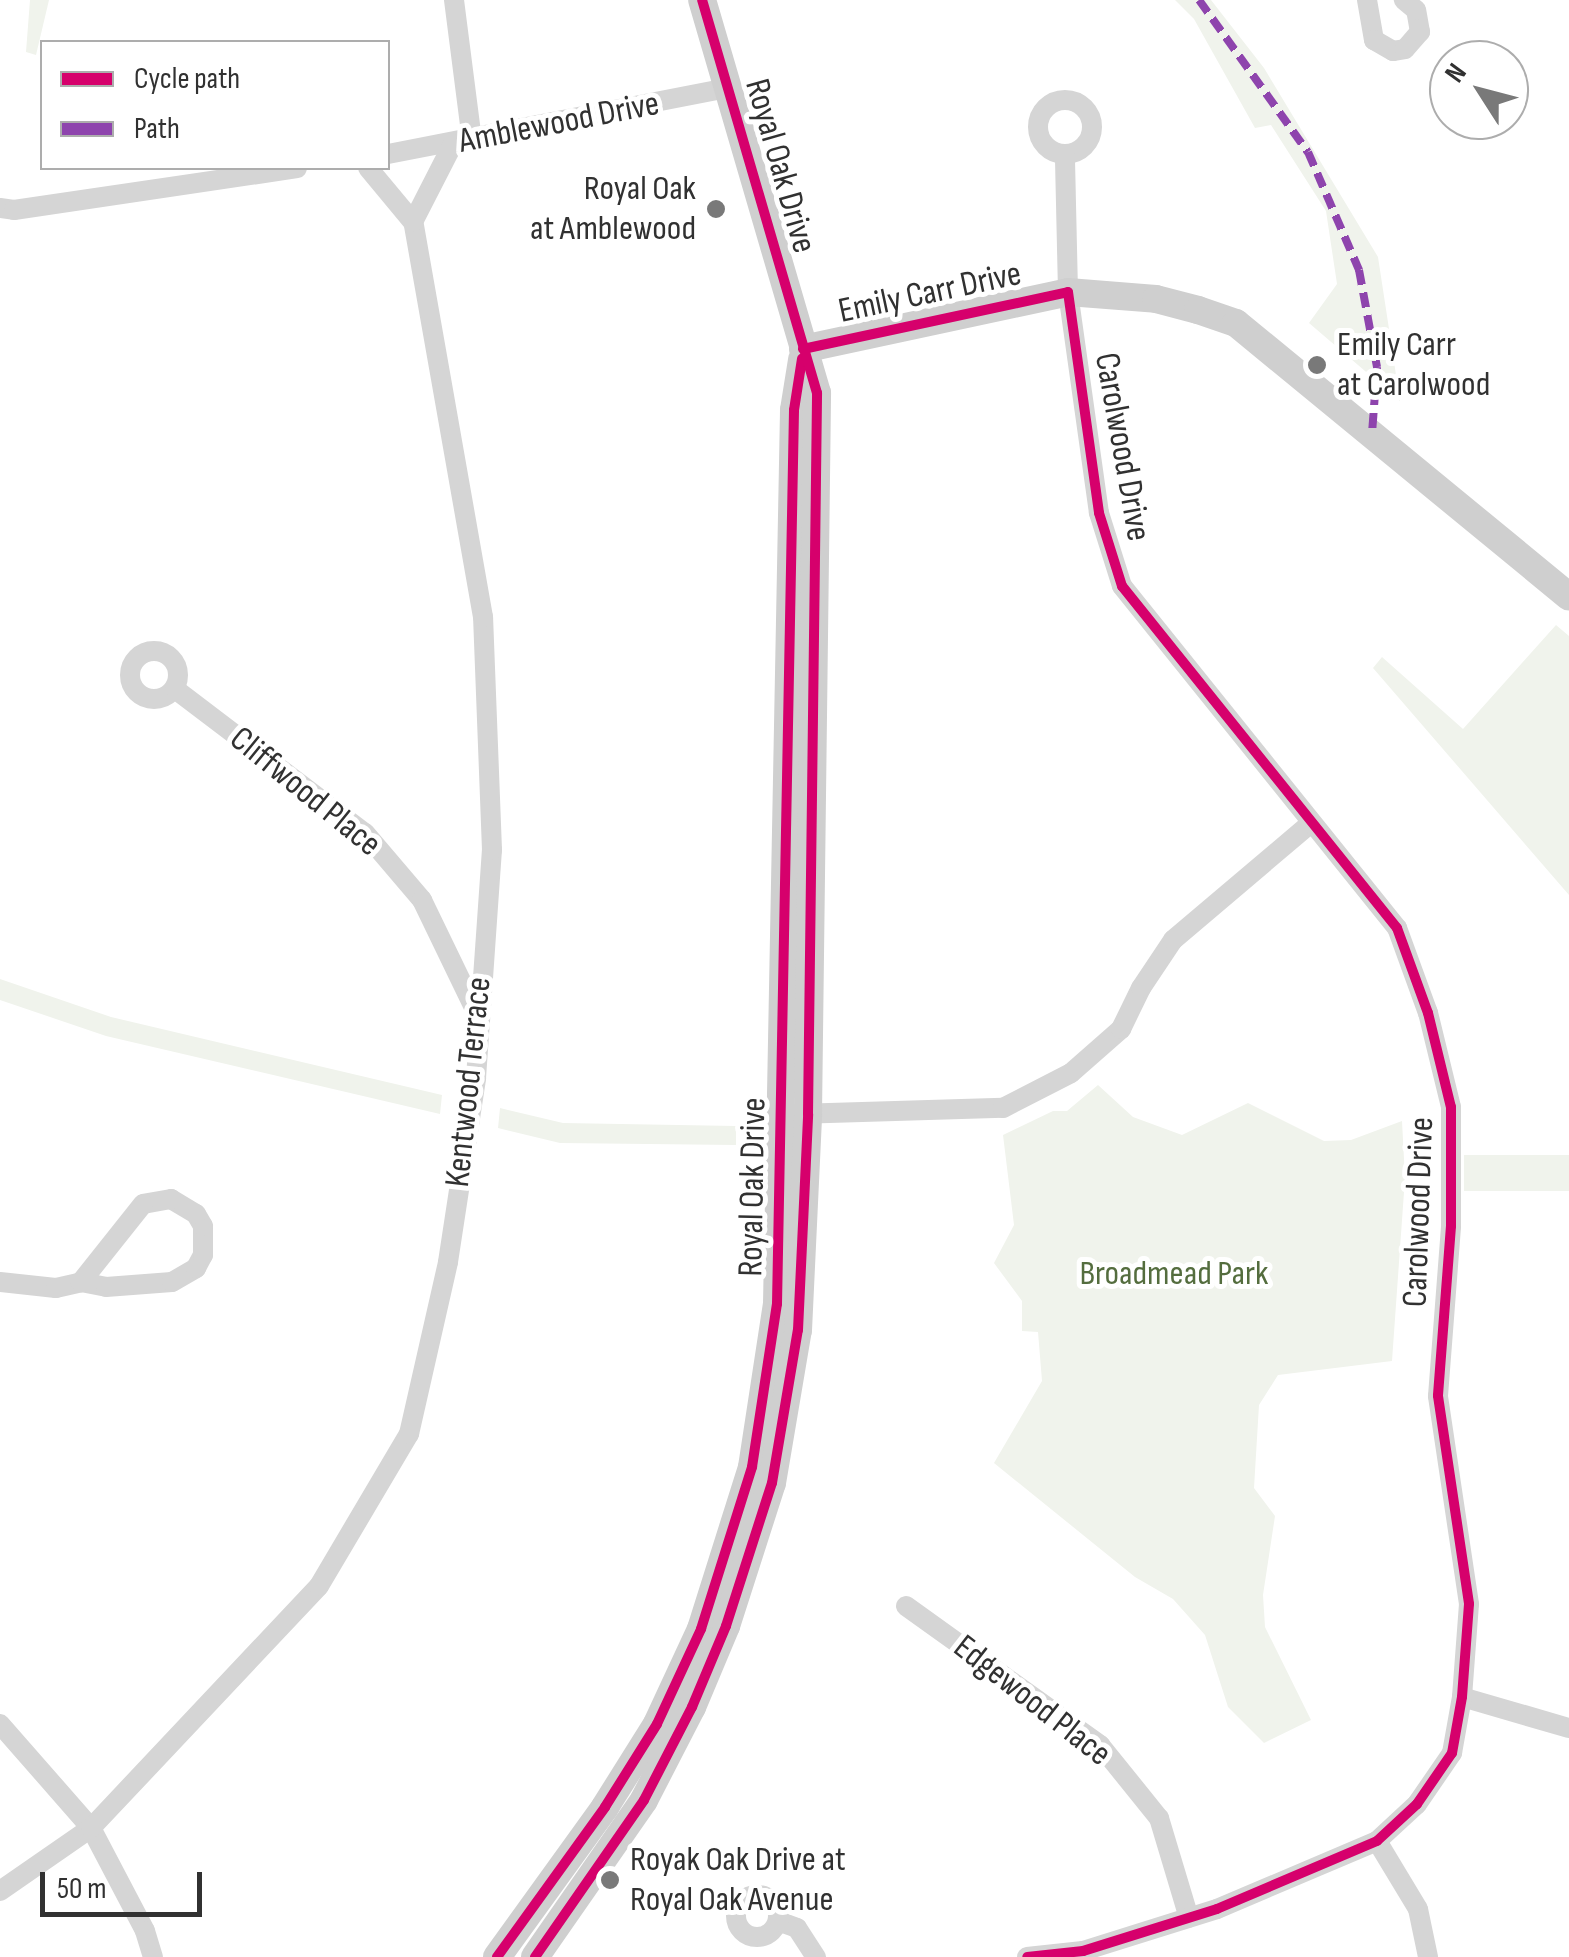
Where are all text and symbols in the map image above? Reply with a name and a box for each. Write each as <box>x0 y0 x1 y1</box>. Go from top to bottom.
legend <box>40 40 390 170</box>
north arrow <box>1429 40 1529 140</box>
text: N <box>1438 58 1474 89</box>
text: Cycle path <box>134 61 240 97</box>
street label: Royal Oak Drive <box>735 74 825 258</box>
street label: Amblewood Drive <box>455 83 663 163</box>
text: Path <box>134 111 180 147</box>
place label: Royal Oak at Amblewood <box>530 168 696 250</box>
marker: Royal Oak at Amblewood <box>705 198 727 220</box>
street label: Emily Carr Drive <box>835 253 1025 333</box>
place label: Emily Carr at Carolwood <box>1337 324 1490 406</box>
street label: Carolwood Drive <box>1085 350 1159 544</box>
marker: Emily Carr at Carolwood <box>1306 354 1328 376</box>
street label: Cliffwood Place <box>221 718 389 866</box>
street label: Kentwood Terrace <box>437 975 501 1189</box>
street label: Royal Oak Drive <box>730 1097 776 1277</box>
street label: Carolwood Drive <box>1395 1116 1443 1308</box>
park label: Broadmead Park <box>1080 1253 1268 1295</box>
street label: Edgewood Place <box>945 1627 1119 1775</box>
place label: Royak Oak Drive at Royal Oak Avenue <box>630 1839 846 1921</box>
scale bar <box>45 1852 208 1914</box>
marker: Royak Oak Drive at Royal Oak Avenue <box>599 1869 621 1891</box>
text: 50 m <box>57 1871 106 1907</box>

